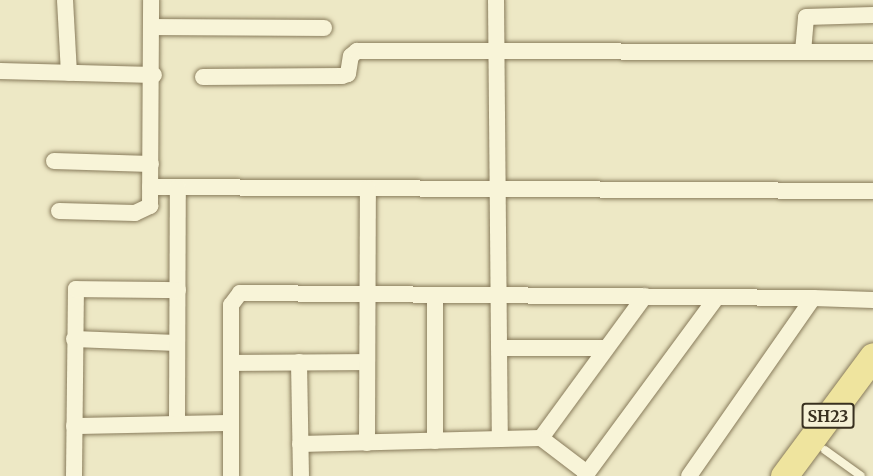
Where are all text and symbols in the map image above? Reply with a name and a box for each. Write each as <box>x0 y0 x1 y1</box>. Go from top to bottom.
road number: SH23 <box>801 403 855 429</box>

